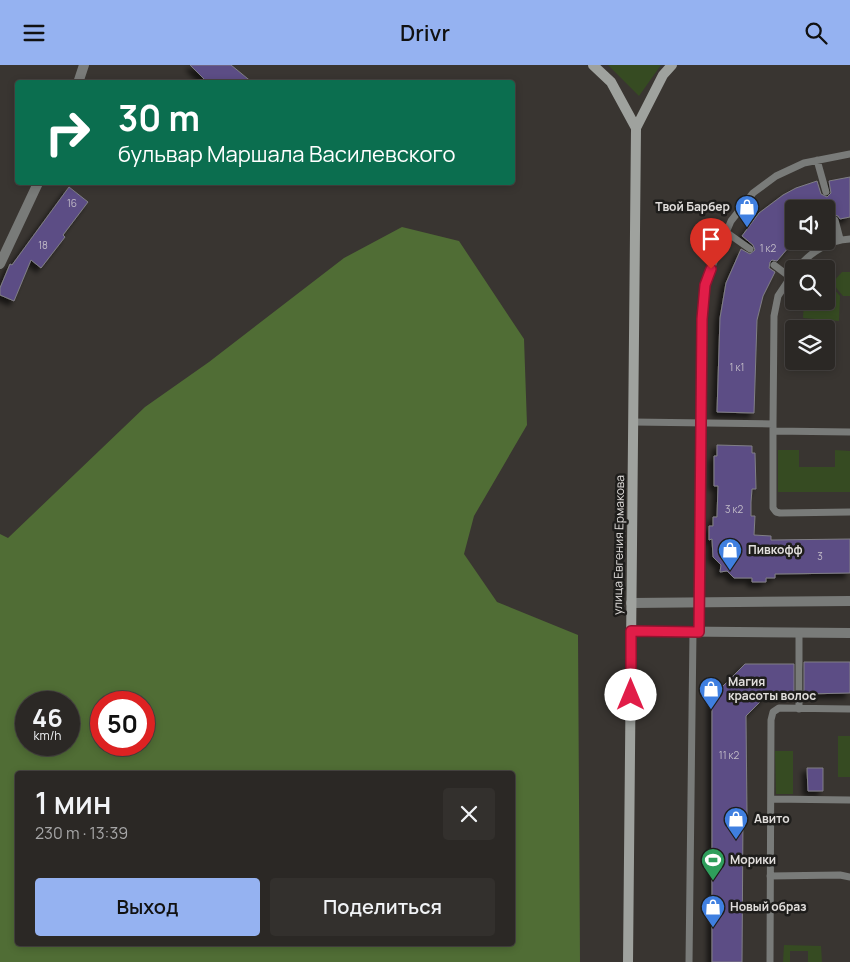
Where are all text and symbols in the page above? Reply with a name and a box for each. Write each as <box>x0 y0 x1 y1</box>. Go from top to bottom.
text: Drivr <box>400 18 450 48</box>
icon: menu <box>20 19 48 47</box>
icon: search <box>802 19 830 47</box>
text: 30 m <box>118 94 200 142</box>
icon: right <box>35 100 100 165</box>
text: бульвар Маршала Василевского <box>118 139 456 169</box>
shop icon: Твой Барбер <box>734 194 760 228</box>
house number: 16 <box>67 196 77 210</box>
place label: Твой Барбер <box>655 198 730 215</box>
map controls <box>785 200 835 370</box>
button: sound <box>785 200 835 250</box>
pin <box>690 218 732 269</box>
icon: arrive <box>697 225 725 253</box>
house number: 18 <box>38 238 48 252</box>
house number: 1 к2 <box>760 241 777 255</box>
button: search <box>785 260 835 310</box>
button: layers <box>785 320 835 370</box>
house number: 1 к1 <box>730 360 744 374</box>
street label: улица Евгения Ермакова <box>609 475 628 615</box>
house number: 3 к2 <box>725 502 743 516</box>
shop icon: Пивкофф <box>717 537 743 571</box>
place label: Пивкофф <box>748 541 803 558</box>
house number: 3 <box>817 549 823 563</box>
position arrow <box>604 668 656 720</box>
place label: Магия красоты волос <box>728 673 816 704</box>
shop icon: Магия красоты волос <box>698 676 724 710</box>
speed limit sign: 50 <box>90 691 155 756</box>
text: 46 <box>32 700 63 735</box>
text: km/h <box>34 727 61 744</box>
house number: 11 к2 <box>719 748 740 762</box>
text: 1 мин <box>35 782 111 823</box>
button: close <box>443 788 495 840</box>
shop icon: Авито <box>723 806 749 840</box>
place label: Авито <box>754 810 790 827</box>
text: 230 m · 13:39 <box>35 822 128 844</box>
sports icon: Морики <box>700 847 726 881</box>
place label: Морики <box>730 851 776 868</box>
button: Выход <box>35 878 260 936</box>
button: Поделиться <box>270 878 495 936</box>
shop icon: Новый образ <box>700 894 726 928</box>
place label: Новый образ <box>730 898 807 915</box>

